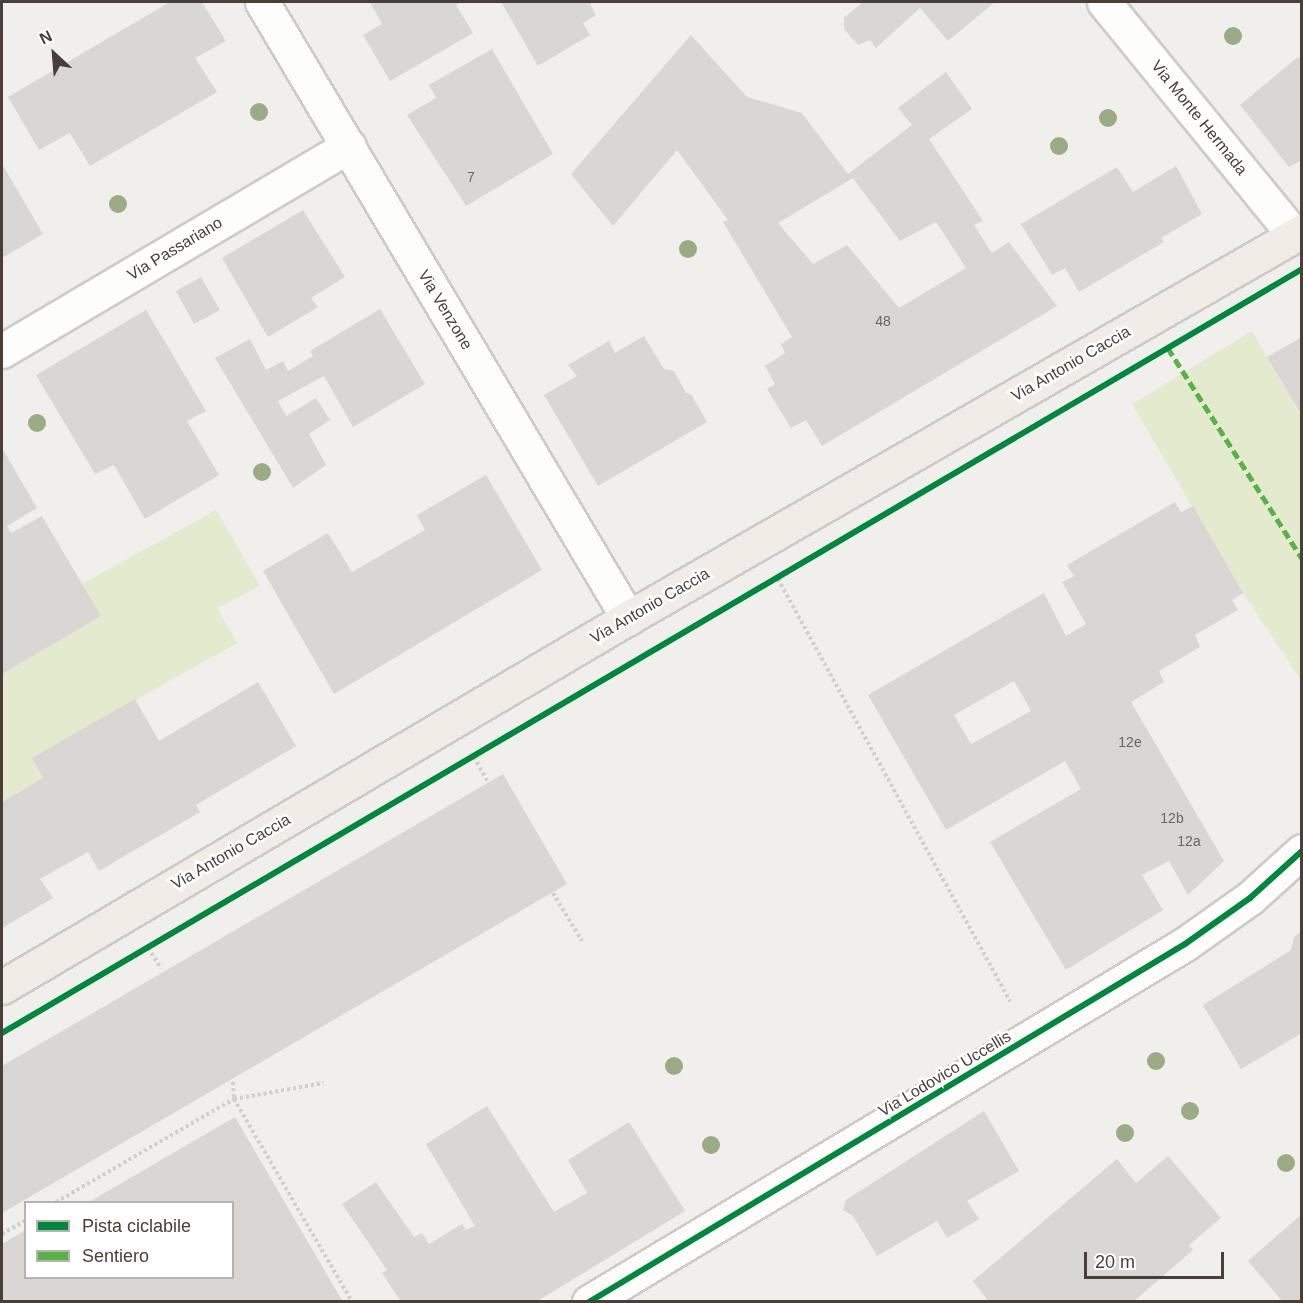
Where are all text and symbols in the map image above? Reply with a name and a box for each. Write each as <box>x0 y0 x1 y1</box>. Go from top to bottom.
north arrow <box>24 24 84 84</box>
text: N <box>37 27 55 48</box>
street label: Via Monte Hermada <box>1147 57 1251 179</box>
house number: 7 <box>467 169 475 185</box>
street label: Via Passariano <box>124 213 226 285</box>
street label: Via Venzone <box>414 267 476 353</box>
house number: 48 <box>875 313 891 329</box>
street label: Via Antonio Caccia <box>1008 322 1134 406</box>
street label: Via Antonio Caccia <box>587 564 713 648</box>
house number: 12e <box>1118 734 1142 750</box>
street label: Via Antonio Caccia <box>168 810 294 894</box>
house number: 12b <box>1160 810 1184 826</box>
house number: 12a <box>1177 833 1201 849</box>
street label: Via Lodovico Uccellis <box>875 1027 1015 1121</box>
legend <box>24 1201 234 1279</box>
text: Pista ciclabile <box>82 1216 191 1236</box>
scale bar <box>1087 1240 1226 1278</box>
text: Sentiero <box>82 1246 149 1266</box>
text: 20 m <box>1095 1252 1135 1272</box>

